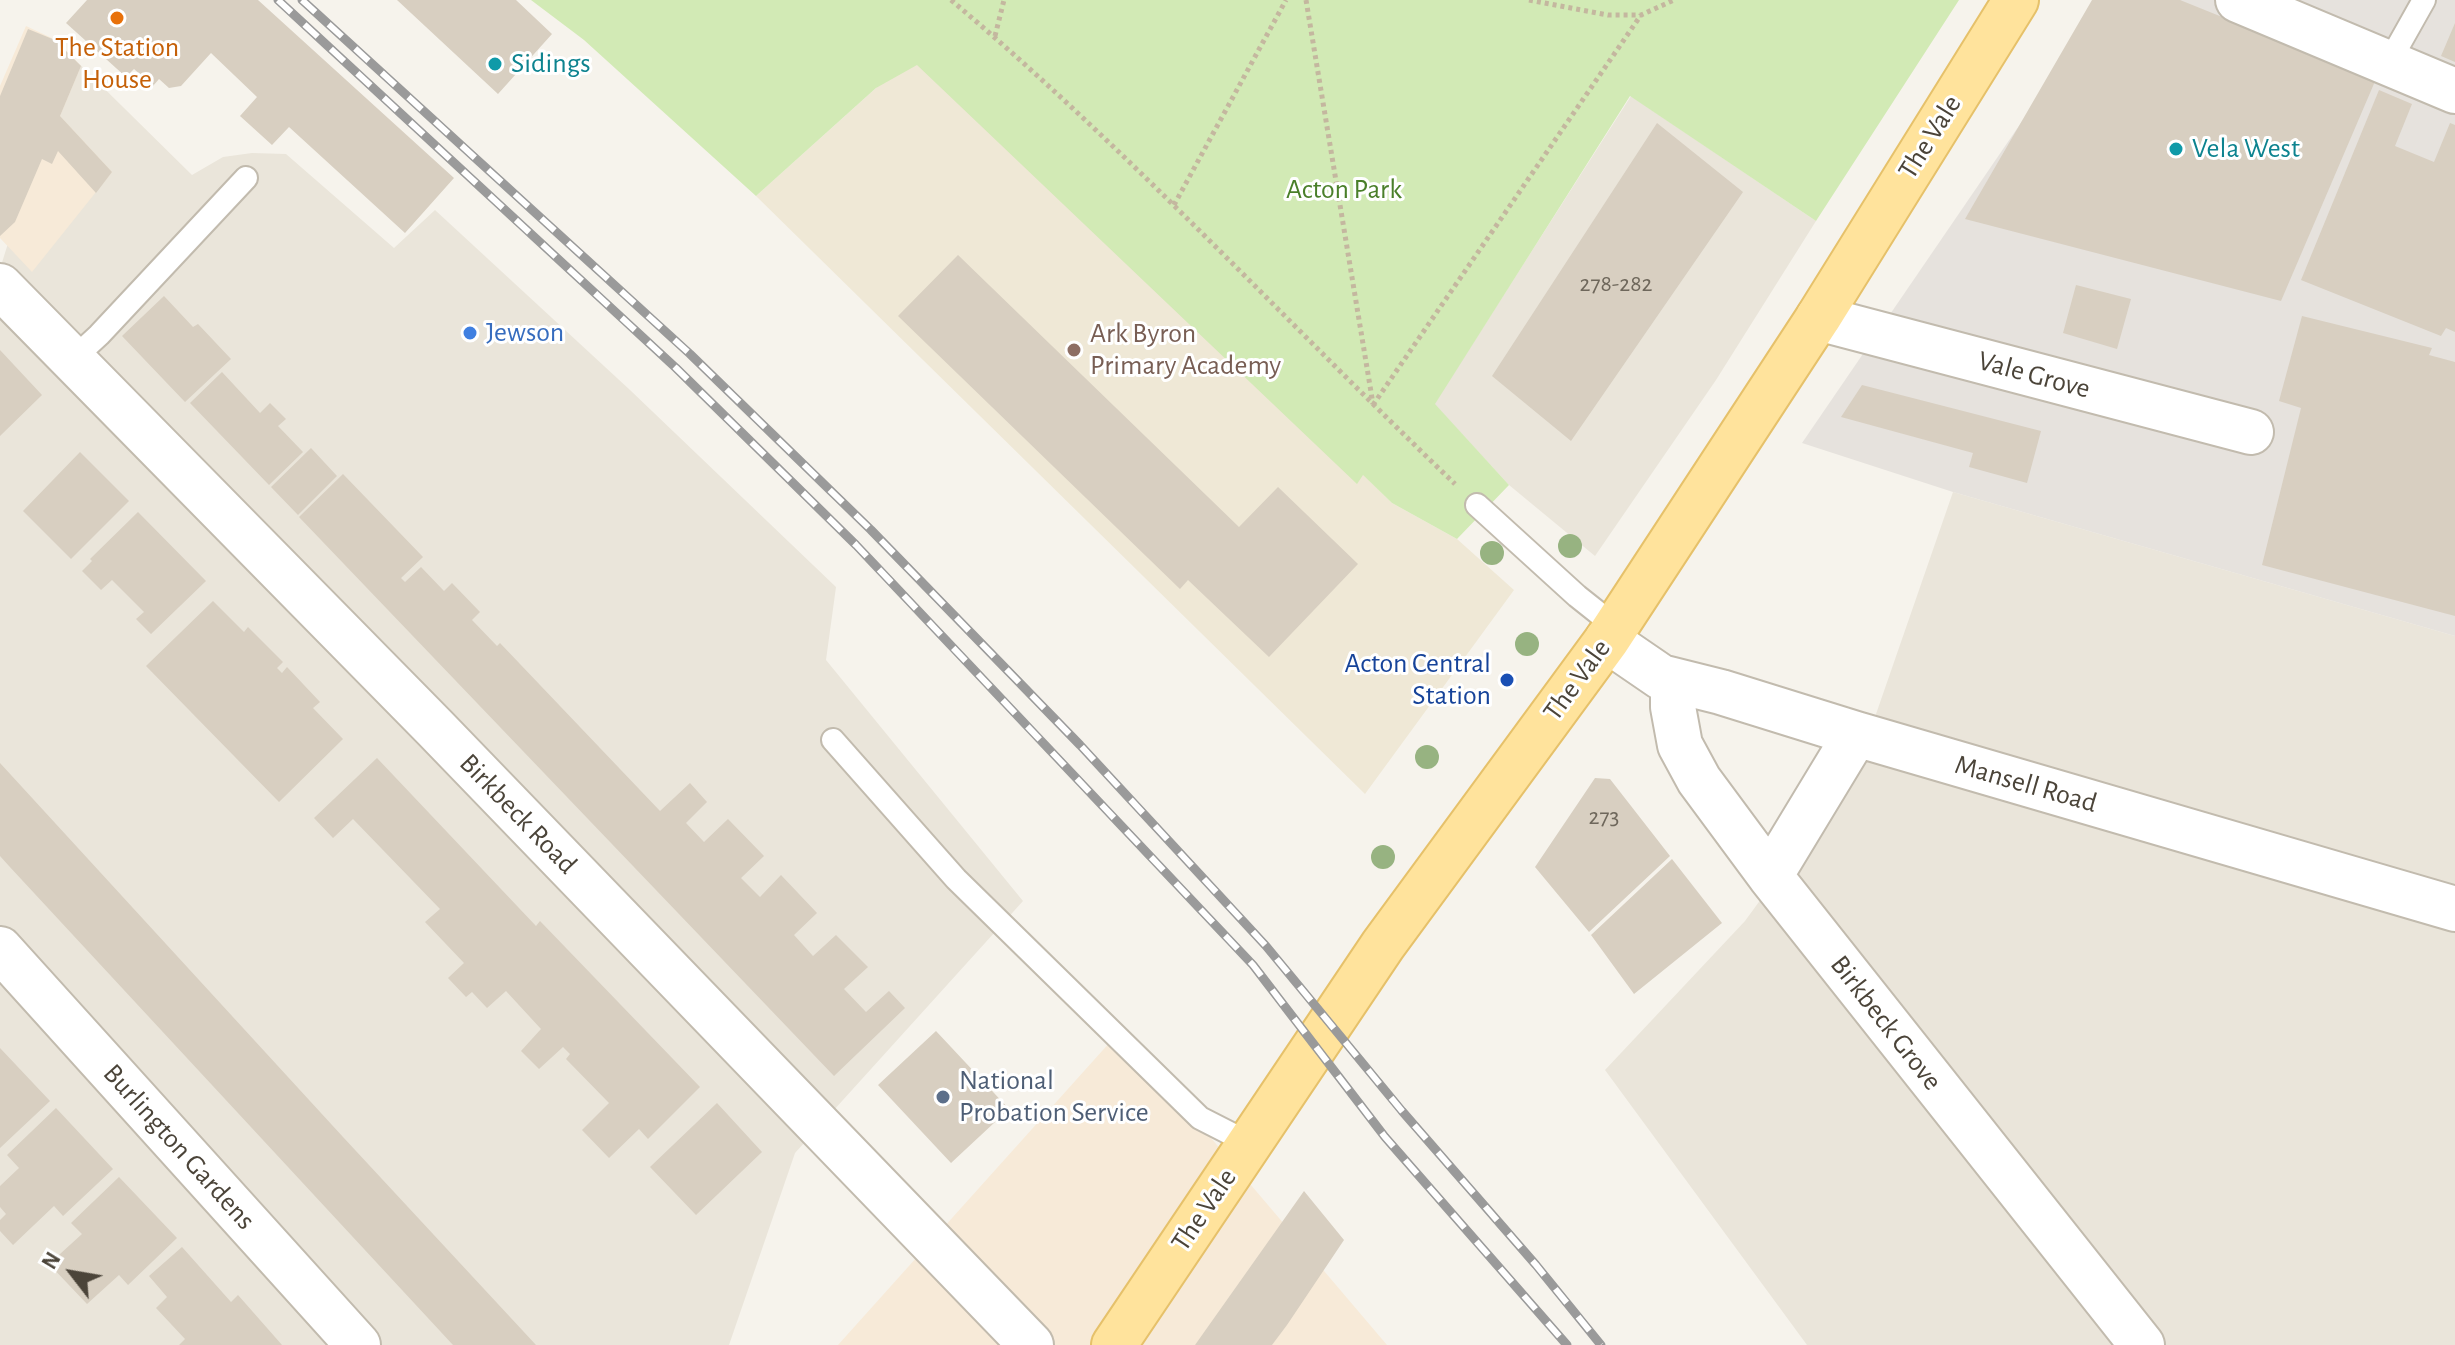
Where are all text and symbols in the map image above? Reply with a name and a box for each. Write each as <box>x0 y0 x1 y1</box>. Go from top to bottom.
marker: The Station House <box>108 9 126 27</box>
place label: The Station House <box>55 31 179 97</box>
place label: Sidings <box>511 47 591 81</box>
marker: Sidings <box>486 55 504 73</box>
street label: The Vale <box>1891 89 1969 185</box>
place label: Vela West <box>2192 132 2300 166</box>
marker: Vela West <box>2167 140 2185 158</box>
park label: Acton Park <box>1286 173 1402 207</box>
house number: 278-282 <box>1580 270 1652 298</box>
place label: Jewson <box>486 316 564 350</box>
place label: Ark Byron Primary Academy <box>1090 317 1281 383</box>
marker: Jewson <box>461 324 479 342</box>
marker: Ark Byron Primary Academy <box>1065 341 1083 359</box>
street label: Vale Grove <box>1974 344 2094 406</box>
street label: The Vale <box>1536 633 1618 727</box>
place label: Acton Central Station <box>1345 647 1491 713</box>
marker: Acton Central Station <box>1498 671 1516 689</box>
street label: Birkbeck Road <box>452 747 584 881</box>
street label: Mansell Road <box>1951 748 2101 820</box>
house number: 273 <box>1589 803 1619 831</box>
street label: Birkbeck Grove <box>1823 949 1949 1097</box>
street label: Burlington Gardens <box>96 1057 262 1237</box>
place label: National Probation Service <box>959 1064 1149 1130</box>
marker: National Probation Service <box>934 1088 952 1106</box>
street label: The Vale <box>1164 1162 1244 1258</box>
north arrow <box>32 1233 112 1313</box>
text: N <box>38 1248 65 1273</box>

